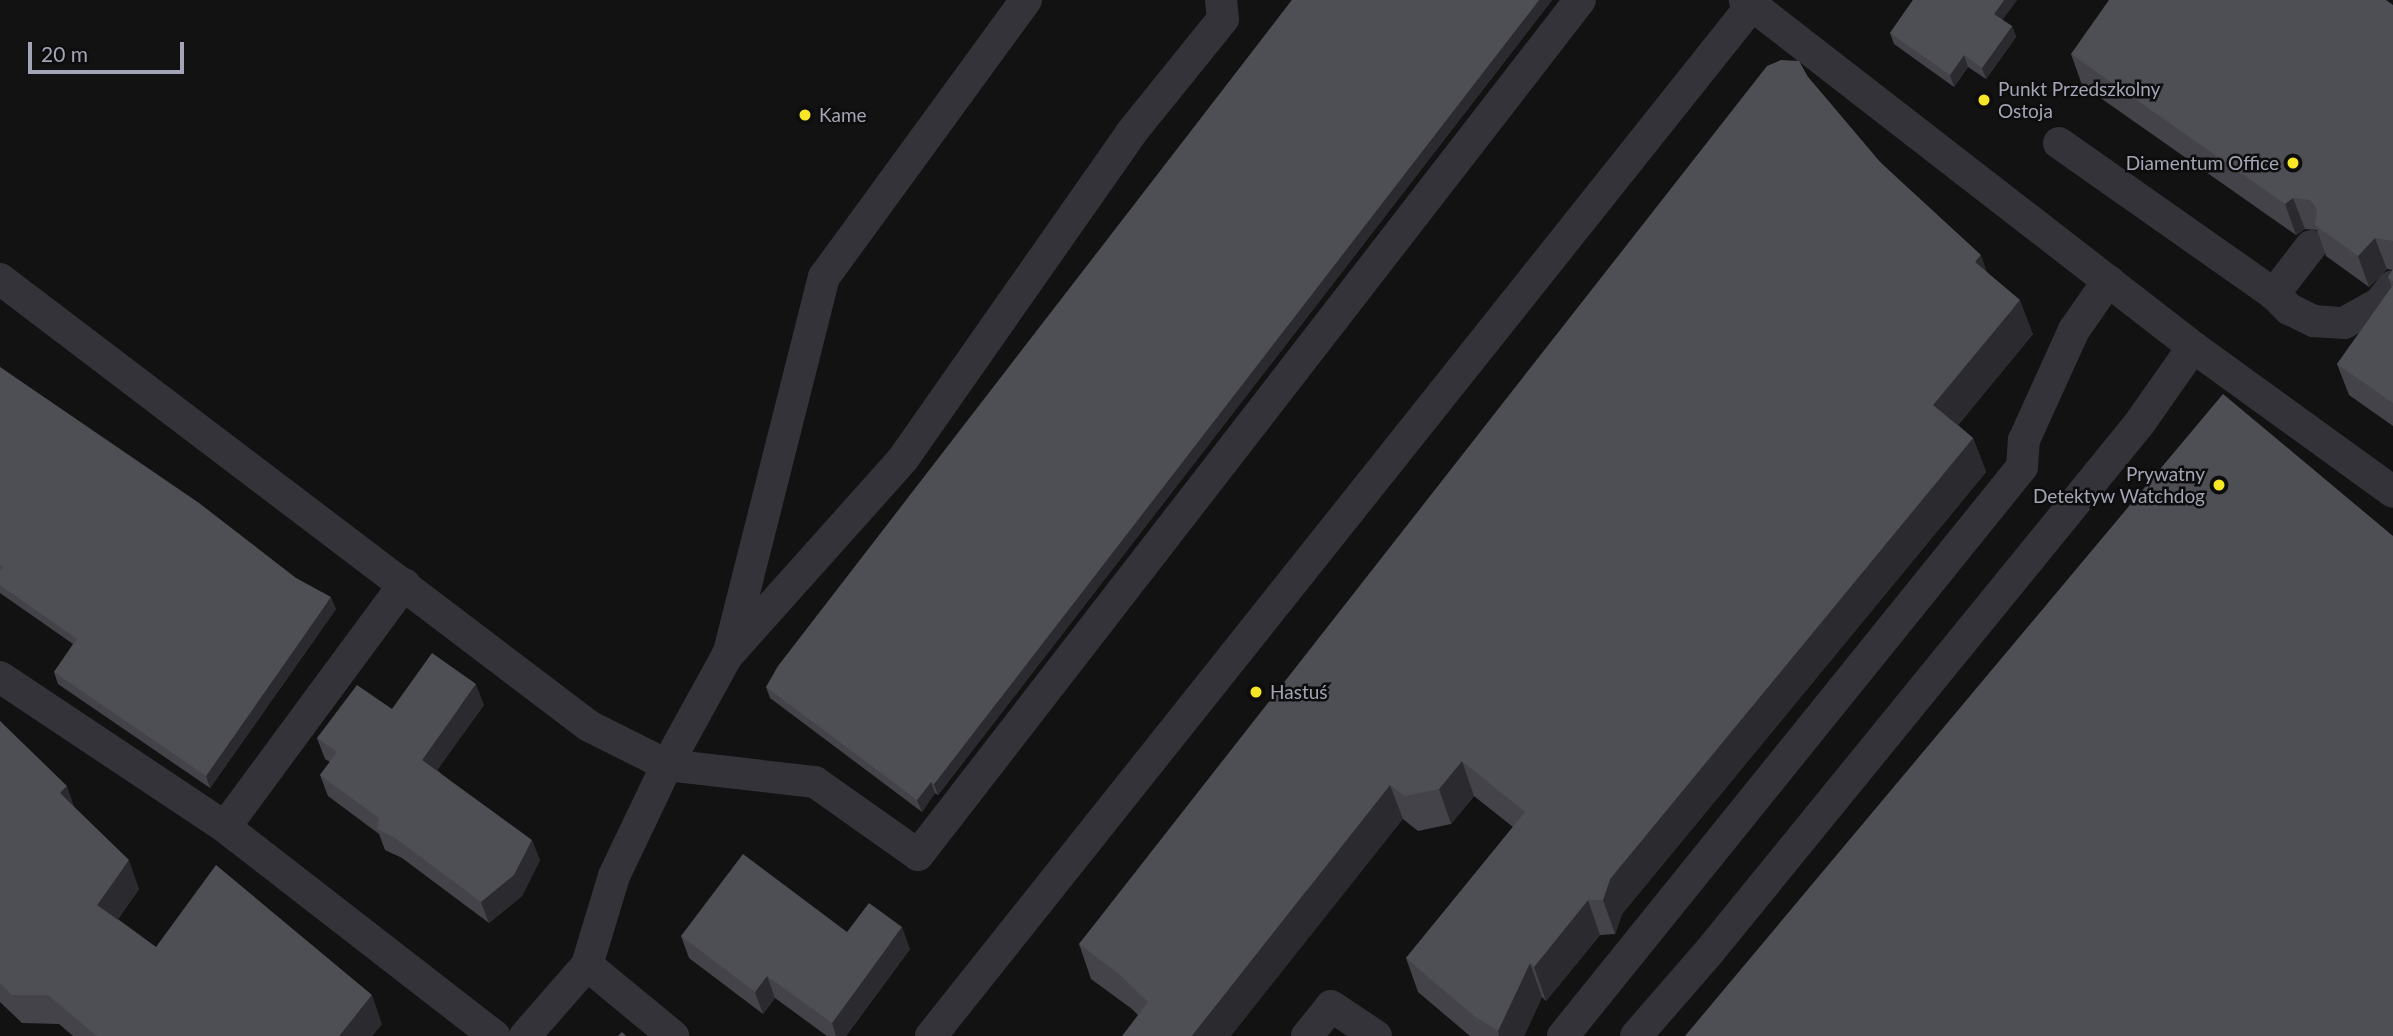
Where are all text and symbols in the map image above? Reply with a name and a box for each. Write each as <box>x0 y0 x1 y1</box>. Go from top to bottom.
scale bar <box>32 28 187 72</box>
text: 20 m <box>41 41 88 66</box>
place label: Punkt Przedszkolny Ostoja <box>1998 78 2160 122</box>
marker: Punkt Przedszkolny Ostoja <box>1976 92 1992 108</box>
place label: Kame <box>819 104 867 126</box>
marker: Kame <box>797 107 813 123</box>
place label: Diamentum Office <box>2126 152 2279 174</box>
marker: Diamentum Office <box>2285 155 2301 171</box>
place label: Prywatny Detektyw Watchdog <box>2032 463 2205 507</box>
marker: Prywatny Detektyw Watchdog <box>2211 477 2227 493</box>
place label: Hastuś <box>1270 681 1328 703</box>
marker: Hastuś <box>1248 684 1264 700</box>

